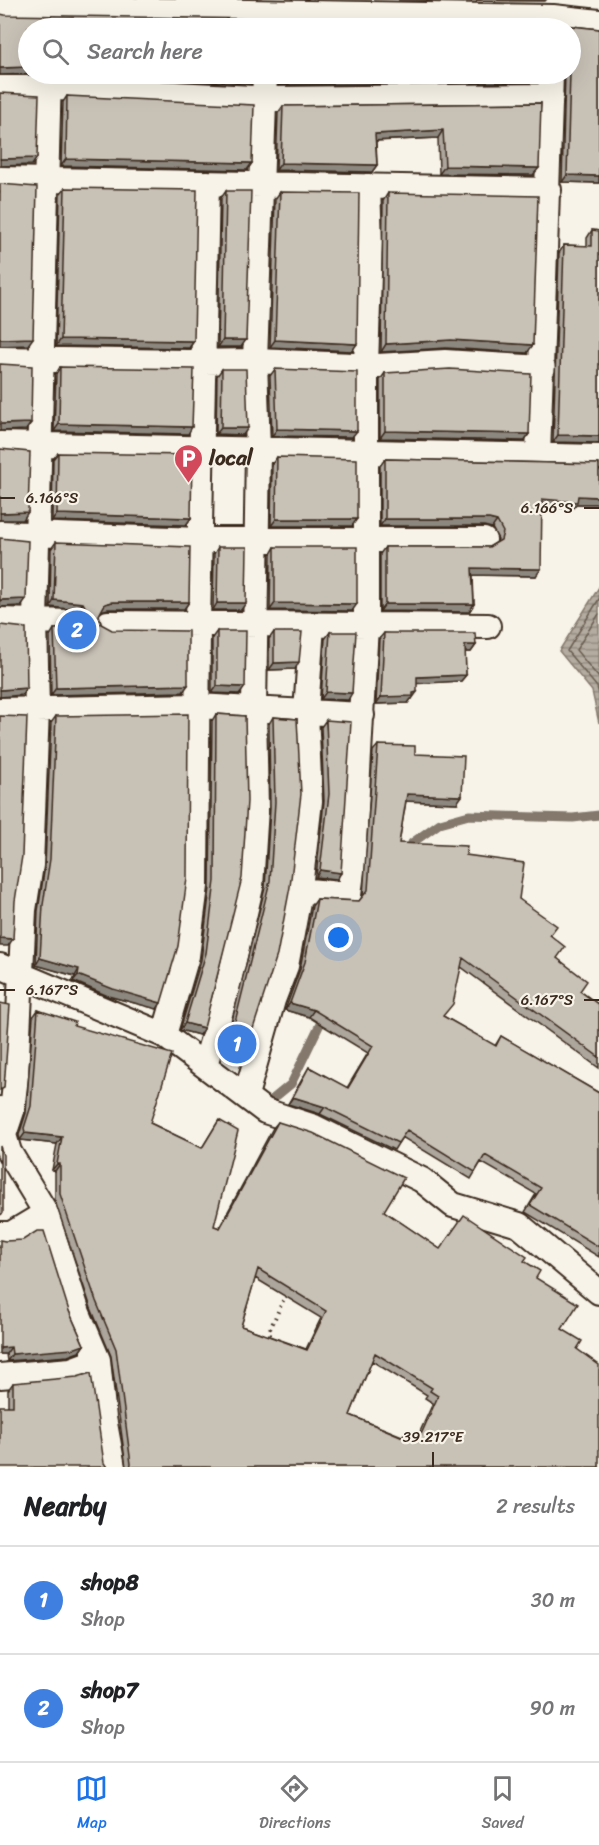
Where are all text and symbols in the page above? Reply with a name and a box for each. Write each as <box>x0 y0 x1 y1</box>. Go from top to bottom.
search box <box>18 18 581 84</box>
text: Search here <box>87 32 203 71</box>
icon: search <box>39 35 72 68</box>
place label: local <box>208 439 254 477</box>
parking icon: local <box>172 442 204 484</box>
text: 6.166°S <box>26 485 79 511</box>
text: 6.166°S <box>521 495 574 521</box>
pin: 2 <box>58 608 97 652</box>
your location <box>324 923 353 952</box>
text: 6.167°S <box>26 977 79 1003</box>
text: 6.167°S <box>521 987 574 1013</box>
pin: 1 <box>218 1022 256 1066</box>
text: 39.217°E <box>403 1424 465 1450</box>
text: Nearby <box>24 1483 106 1529</box>
text: 2 results <box>496 1489 575 1524</box>
text: shop8 <box>81 1563 139 1602</box>
text: 1 <box>39 1583 48 1618</box>
text: 30 m <box>531 1583 575 1618</box>
text: Shop <box>81 1602 125 1637</box>
text: shop7 <box>81 1671 138 1710</box>
text: 2 <box>38 1691 49 1726</box>
text: 90 m <box>530 1691 575 1726</box>
text: Shop <box>81 1710 125 1745</box>
tab: Map <box>75 1772 108 1837</box>
tab: Directions <box>259 1772 331 1837</box>
tab: Saved <box>481 1772 524 1837</box>

